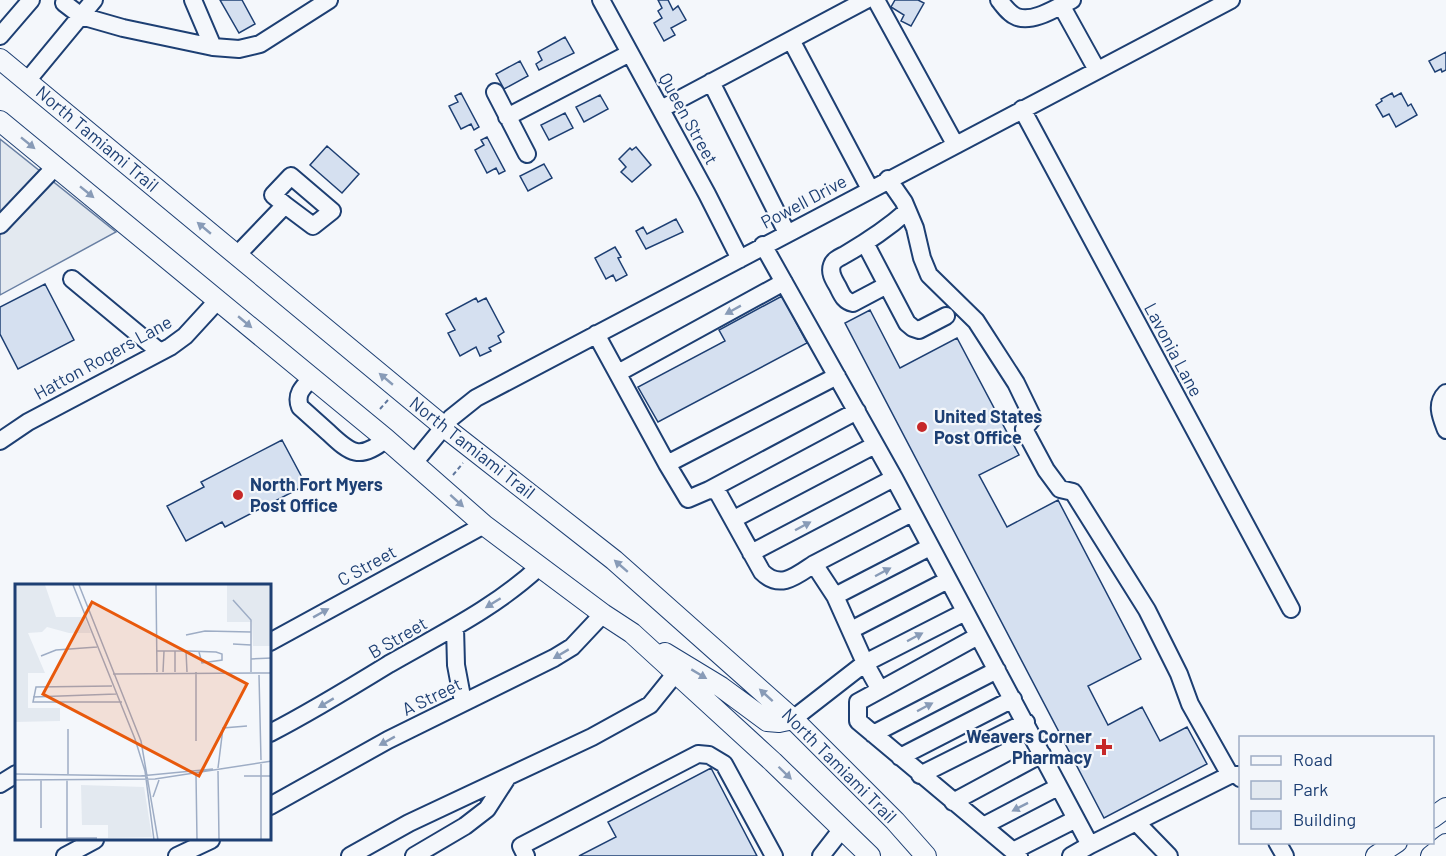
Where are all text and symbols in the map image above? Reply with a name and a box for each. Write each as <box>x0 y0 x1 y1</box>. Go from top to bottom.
street label: Queen Street <box>655 69 723 168</box>
street label: North Tamiami Trail <box>32 81 163 196</box>
one-way arrow <box>20 137 36 150</box>
street label: Powell Drive <box>757 169 850 233</box>
one-way arrow <box>79 185 95 198</box>
one-way arrow <box>196 221 212 234</box>
street label: Lavonia Lane <box>1140 299 1208 400</box>
one-way arrow <box>724 305 741 315</box>
street label: Hatton Rogers Lane <box>30 310 175 404</box>
one-way arrow <box>237 315 253 328</box>
one-way arrow <box>379 373 394 386</box>
street label: North Tamiami Trail <box>405 391 540 503</box>
place label: United States Post Office <box>934 405 1042 448</box>
marker: United States Post Office <box>915 420 929 434</box>
place label: North Fort Myers Post Office <box>250 473 383 516</box>
marker: North Fort Myers Post Office <box>231 488 245 502</box>
one-way arrow <box>450 494 465 508</box>
one-way arrow <box>794 521 811 531</box>
street label: C Street <box>333 540 400 590</box>
one-way arrow <box>614 560 629 573</box>
one-way arrow <box>874 567 891 576</box>
inset map <box>15 584 272 841</box>
one-way arrow <box>485 597 501 608</box>
one-way arrow <box>313 608 330 618</box>
street label: B Street <box>364 612 431 663</box>
one-way arrow <box>907 633 924 642</box>
one-way arrow <box>553 648 569 659</box>
one-way arrow <box>691 669 707 680</box>
street label: A Street <box>398 672 465 720</box>
one-way arrow <box>759 688 774 702</box>
one-way arrow <box>318 698 334 709</box>
one-way arrow <box>916 702 933 712</box>
street label: North Tamiami Trail <box>778 703 902 827</box>
place label: Weavers Corner Pharmacy <box>966 725 1092 768</box>
one-way arrow <box>378 736 395 746</box>
legend <box>1239 736 1434 844</box>
marker: Weavers Corner Pharmacy <box>1097 740 1111 754</box>
text: Road <box>1293 748 1333 770</box>
one-way arrow <box>777 766 792 780</box>
text: Park <box>1293 778 1328 800</box>
one-way arrow <box>1012 802 1029 812</box>
text: Building <box>1293 808 1356 830</box>

